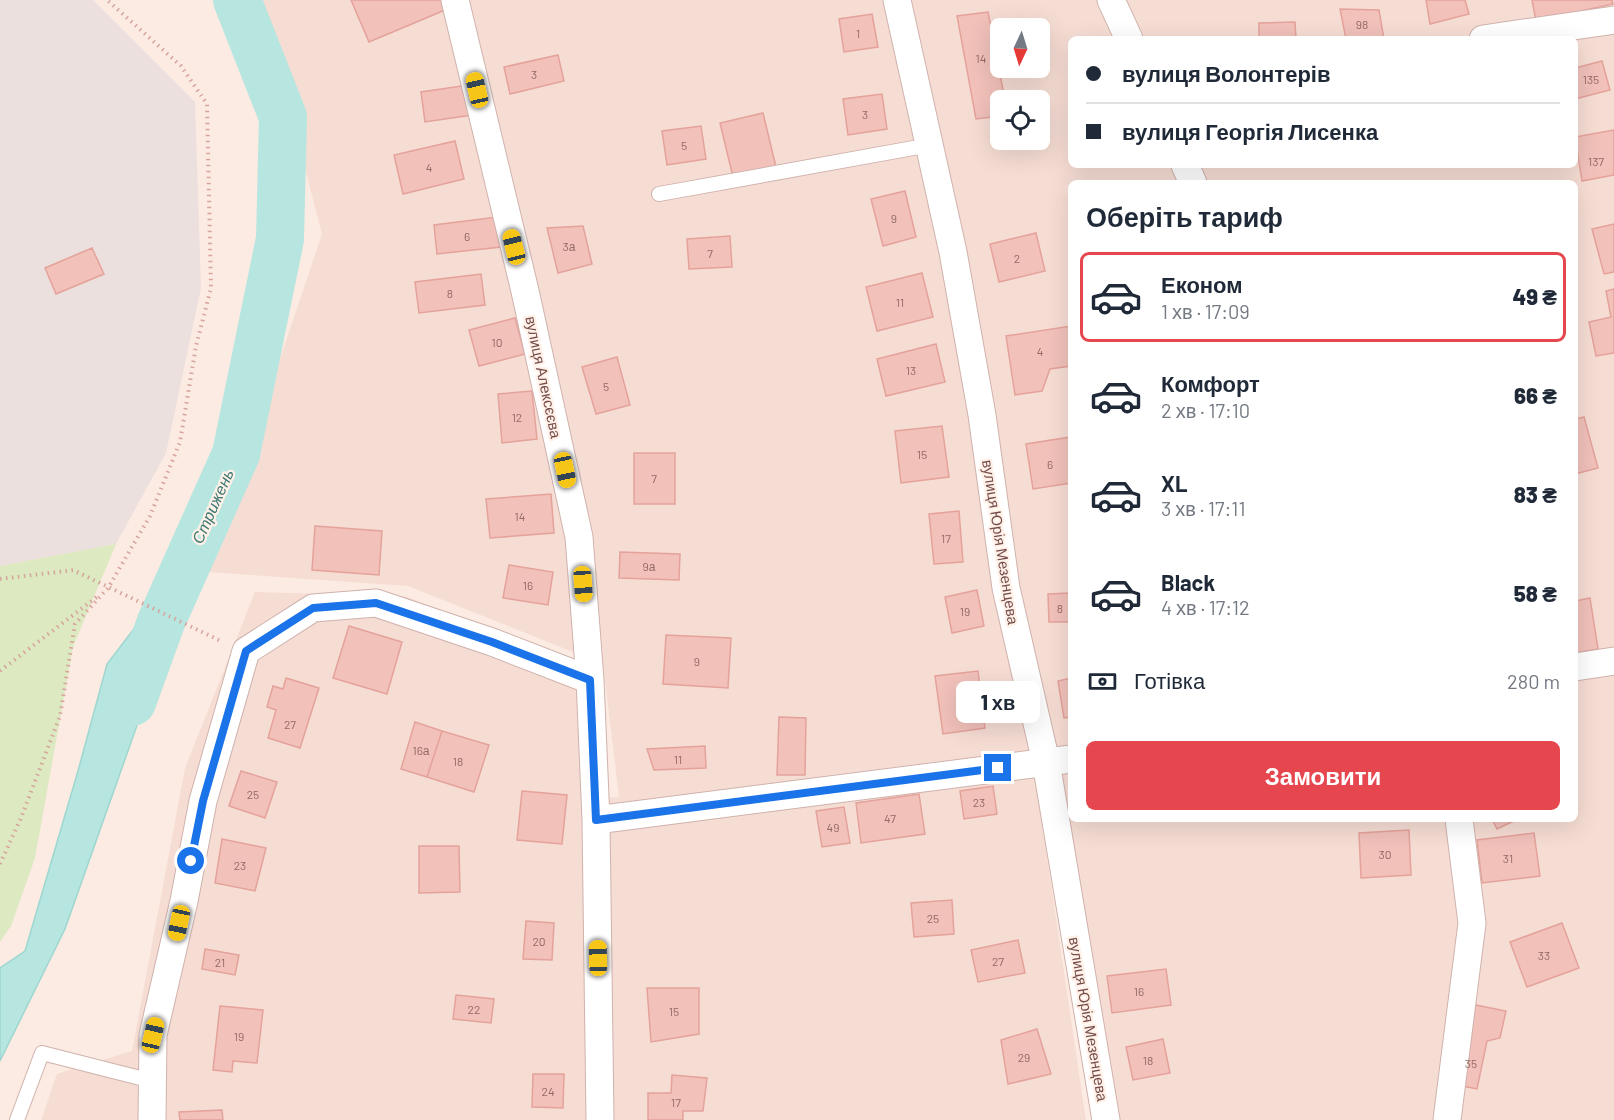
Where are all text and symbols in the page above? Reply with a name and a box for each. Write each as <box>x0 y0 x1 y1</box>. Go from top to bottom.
house number: 98 <box>1356 17 1368 31</box>
north arrow <box>990 18 1050 78</box>
map controls <box>990 18 1050 150</box>
house number: 1 <box>856 26 860 40</box>
house number: 14 <box>976 51 986 65</box>
text: вулиця Волонтерів <box>1122 60 1330 86</box>
house number: 3 <box>531 67 537 81</box>
car <box>464 70 490 110</box>
house number: 135 <box>1583 72 1599 86</box>
button: locate <box>990 90 1050 150</box>
house number: 3 <box>862 107 868 121</box>
text: вулиця Георгія Лисенка <box>1122 118 1378 144</box>
house number: 5 <box>681 138 687 152</box>
house number: 137 <box>1588 154 1604 168</box>
house number: 4 <box>426 160 432 174</box>
text: Оберіть тариф <box>1086 200 1283 232</box>
house number: 9 <box>891 211 897 225</box>
car <box>501 227 527 267</box>
house number: 6 <box>464 229 470 243</box>
house number: 3а <box>563 239 576 253</box>
house number: 7 <box>707 246 713 260</box>
house number: 2 <box>1014 251 1020 265</box>
icon: car <box>1089 270 1143 324</box>
text: Економ <box>1161 271 1243 297</box>
text: 49 ₴ <box>1512 283 1557 309</box>
house number: 8 <box>447 286 453 300</box>
house number: 11 <box>896 295 904 309</box>
text: 1 хв · 17:09 <box>1161 299 1250 323</box>
street label: вулиця Алексєєва <box>522 314 566 440</box>
house number: 10 <box>492 335 502 349</box>
house number: 4 <box>1037 344 1043 358</box>
house number: 13 <box>906 363 916 377</box>
icon: car <box>1089 369 1143 423</box>
text: Комфорт <box>1161 370 1260 396</box>
house number: 5 <box>603 379 609 393</box>
text: 66 ₴ <box>1514 382 1557 408</box>
text: 2 хв · 17:10 <box>1161 398 1250 422</box>
house number: 12 <box>512 410 522 424</box>
house number: 15 <box>917 447 927 461</box>
car <box>552 451 578 489</box>
house number: 6 <box>1047 457 1053 471</box>
street label: вулиця Юрія Мезенцева <box>979 458 1023 626</box>
water label: Стрижень <box>187 466 237 546</box>
icon: car <box>1089 468 1143 522</box>
text: XL <box>1161 470 1187 496</box>
house number: 7 <box>651 471 657 485</box>
text: 83 ₴ <box>1514 481 1557 507</box>
text: 3 хв · 17:11 <box>1161 496 1245 520</box>
house number: 14 <box>515 509 525 523</box>
house number: 17 <box>941 531 951 545</box>
house number: 9а <box>643 559 656 573</box>
car <box>573 565 593 603</box>
icon: car <box>1089 567 1143 621</box>
text: Black <box>1161 569 1215 595</box>
house number: 16 <box>523 578 533 592</box>
text: 58 ₴ <box>1514 580 1557 606</box>
text: 4 хв · 17:12 <box>1161 595 1250 619</box>
house number: 8 <box>1057 601 1063 615</box>
house number: 19 <box>960 604 970 618</box>
house number: 9 <box>694 654 700 668</box>
icon: cash <box>1086 665 1119 698</box>
text: Готівка <box>1134 667 1205 693</box>
text: 280 m <box>1507 669 1560 693</box>
callout: 1 хв <box>956 681 1040 723</box>
text: 1 хв <box>981 690 1015 714</box>
house number: 27 <box>284 717 296 731</box>
button: Замовити <box>1086 741 1560 810</box>
house number: 16а <box>412 743 430 757</box>
house number: 11 <box>674 752 682 766</box>
house number: 18 <box>453 754 463 768</box>
route end <box>984 754 1011 781</box>
house number: 25 <box>247 787 259 801</box>
house number: 23 <box>973 795 985 809</box>
house number: 47 <box>884 811 896 825</box>
house number: 49 <box>827 820 839 834</box>
route start <box>177 847 204 874</box>
house number: 30 <box>1379 847 1391 861</box>
house number: 31 <box>1503 851 1513 865</box>
house number: 23 <box>234 858 246 872</box>
car <box>166 904 192 942</box>
house number: 25 <box>927 911 939 925</box>
house number: 20 <box>532 934 546 948</box>
street label: вулиця Юрія Мезенцева <box>1066 935 1112 1103</box>
car <box>589 940 607 976</box>
house number: 33 <box>1538 948 1550 962</box>
house number: 27 <box>992 954 1004 968</box>
house number: 21 <box>215 955 225 969</box>
house number: 16 <box>1134 984 1144 998</box>
house number: 22 <box>468 1002 480 1016</box>
house number: 15 <box>669 1004 679 1018</box>
car <box>140 1015 166 1055</box>
house number: 19 <box>234 1029 244 1043</box>
house number: 29 <box>1018 1050 1030 1064</box>
house number: 18 <box>1143 1053 1153 1067</box>
house number: 35 <box>1465 1056 1477 1070</box>
house number: 24 <box>541 1084 555 1098</box>
house number: 17 <box>671 1095 681 1109</box>

